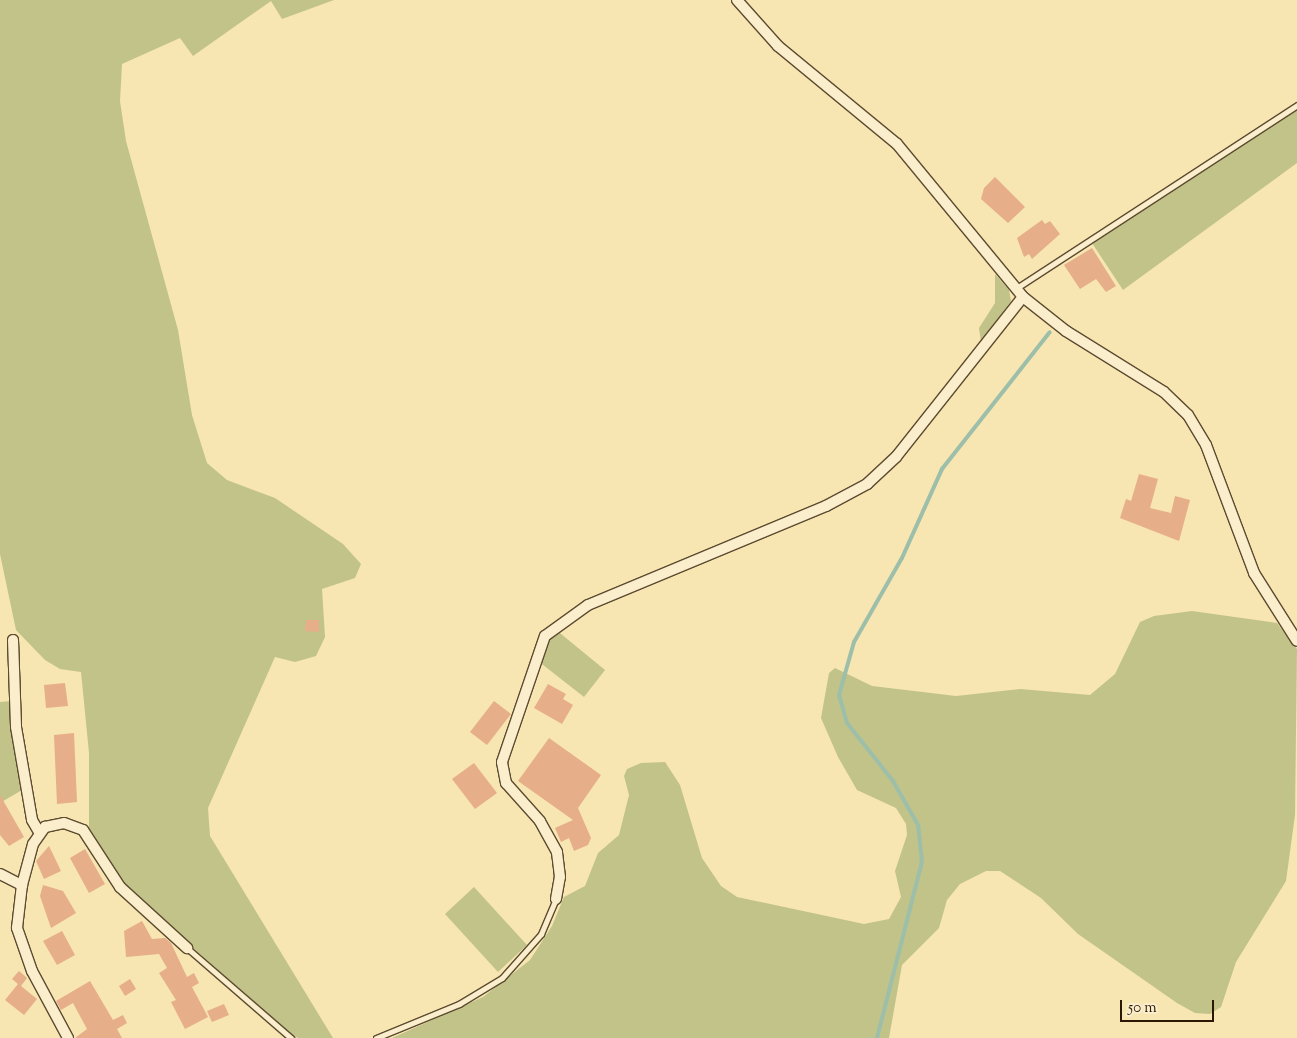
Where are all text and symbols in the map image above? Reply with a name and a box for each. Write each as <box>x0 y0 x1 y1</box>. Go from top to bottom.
scale bar <box>1122 990 1216 1022</box>
text: 50 m <box>1128 998 1157 1019</box>

